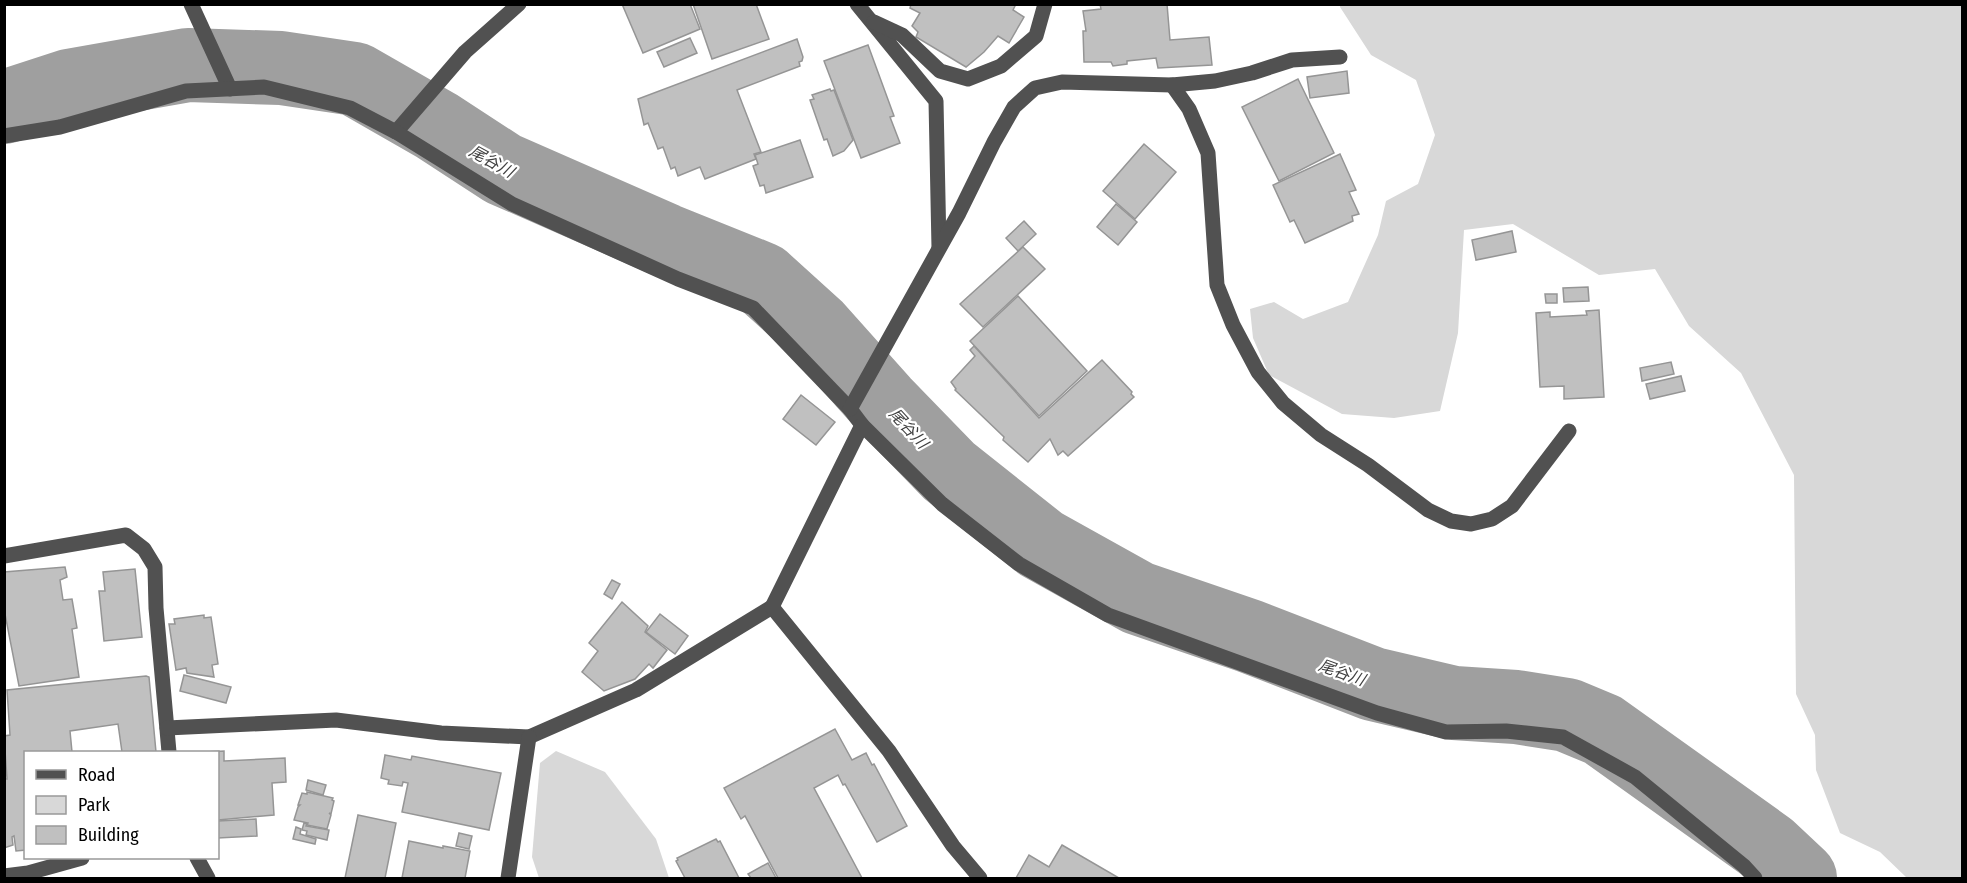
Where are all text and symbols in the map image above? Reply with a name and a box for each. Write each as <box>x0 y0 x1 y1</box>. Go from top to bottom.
water label: 尾谷川 <box>466 141 519 182</box>
water label: 尾谷川 <box>885 404 933 454</box>
water label: 尾谷川 <box>1316 655 1370 690</box>
legend <box>24 751 219 859</box>
text: Road <box>78 764 115 786</box>
text: Park <box>78 794 111 816</box>
text: Building <box>78 824 139 846</box>

